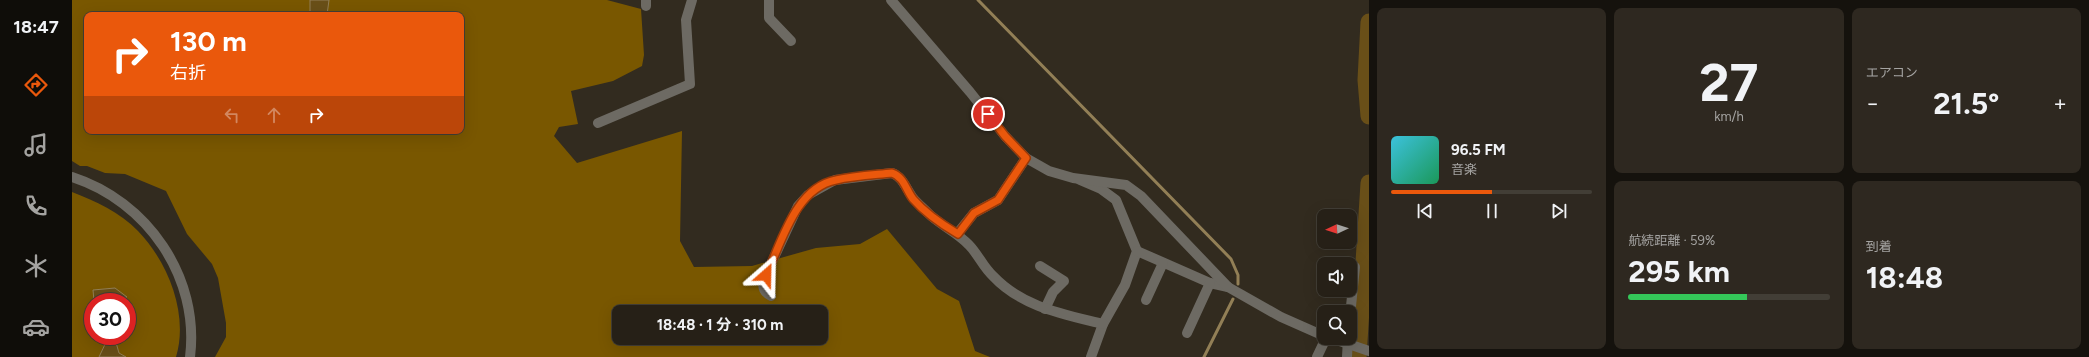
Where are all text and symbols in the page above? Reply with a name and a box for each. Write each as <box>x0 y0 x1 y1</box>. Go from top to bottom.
text: 18:47 <box>13 16 59 38</box>
text: 130 m <box>170 24 247 58</box>
icon: right <box>104 28 156 80</box>
text: 27 <box>1699 52 1759 114</box>
text: 右折 <box>170 62 206 84</box>
text: エアコン <box>1866 65 1918 80</box>
icon: directions <box>22 71 50 99</box>
text: 21.5° <box>1933 85 1999 122</box>
text: − <box>1866 90 1879 117</box>
text: + <box>2053 90 2067 117</box>
pin <box>971 97 1005 131</box>
icon: arrive <box>977 103 999 125</box>
icon: left <box>221 104 243 126</box>
icon: ahead <box>263 104 285 126</box>
icon: right <box>305 104 327 126</box>
text: km/h <box>1714 109 1744 124</box>
icon: music <box>22 131 50 159</box>
text: 96.5 FM <box>1451 141 1506 159</box>
text: 音楽 <box>1451 162 1477 177</box>
icon: phone <box>22 192 50 220</box>
icon: previous <box>1414 200 1436 222</box>
icon: pause <box>1481 200 1503 222</box>
icon: next <box>1548 200 1570 222</box>
north arrow <box>1317 209 1357 249</box>
map controls <box>1317 209 1357 345</box>
text: 航続距離 · 59% <box>1628 233 1715 248</box>
text: 到着 <box>1866 239 1892 254</box>
icon: climate <box>22 252 50 280</box>
text: 295 km <box>1628 253 1730 290</box>
position arrow <box>745 254 787 296</box>
button: sound <box>1317 257 1357 297</box>
text: 18:48 <box>1866 259 1943 296</box>
speed limit sign: 30 <box>84 293 136 345</box>
button: search <box>1317 305 1357 345</box>
icon: car <box>22 313 50 341</box>
text: 18:48 · 1 分 · 310 m <box>657 316 783 334</box>

